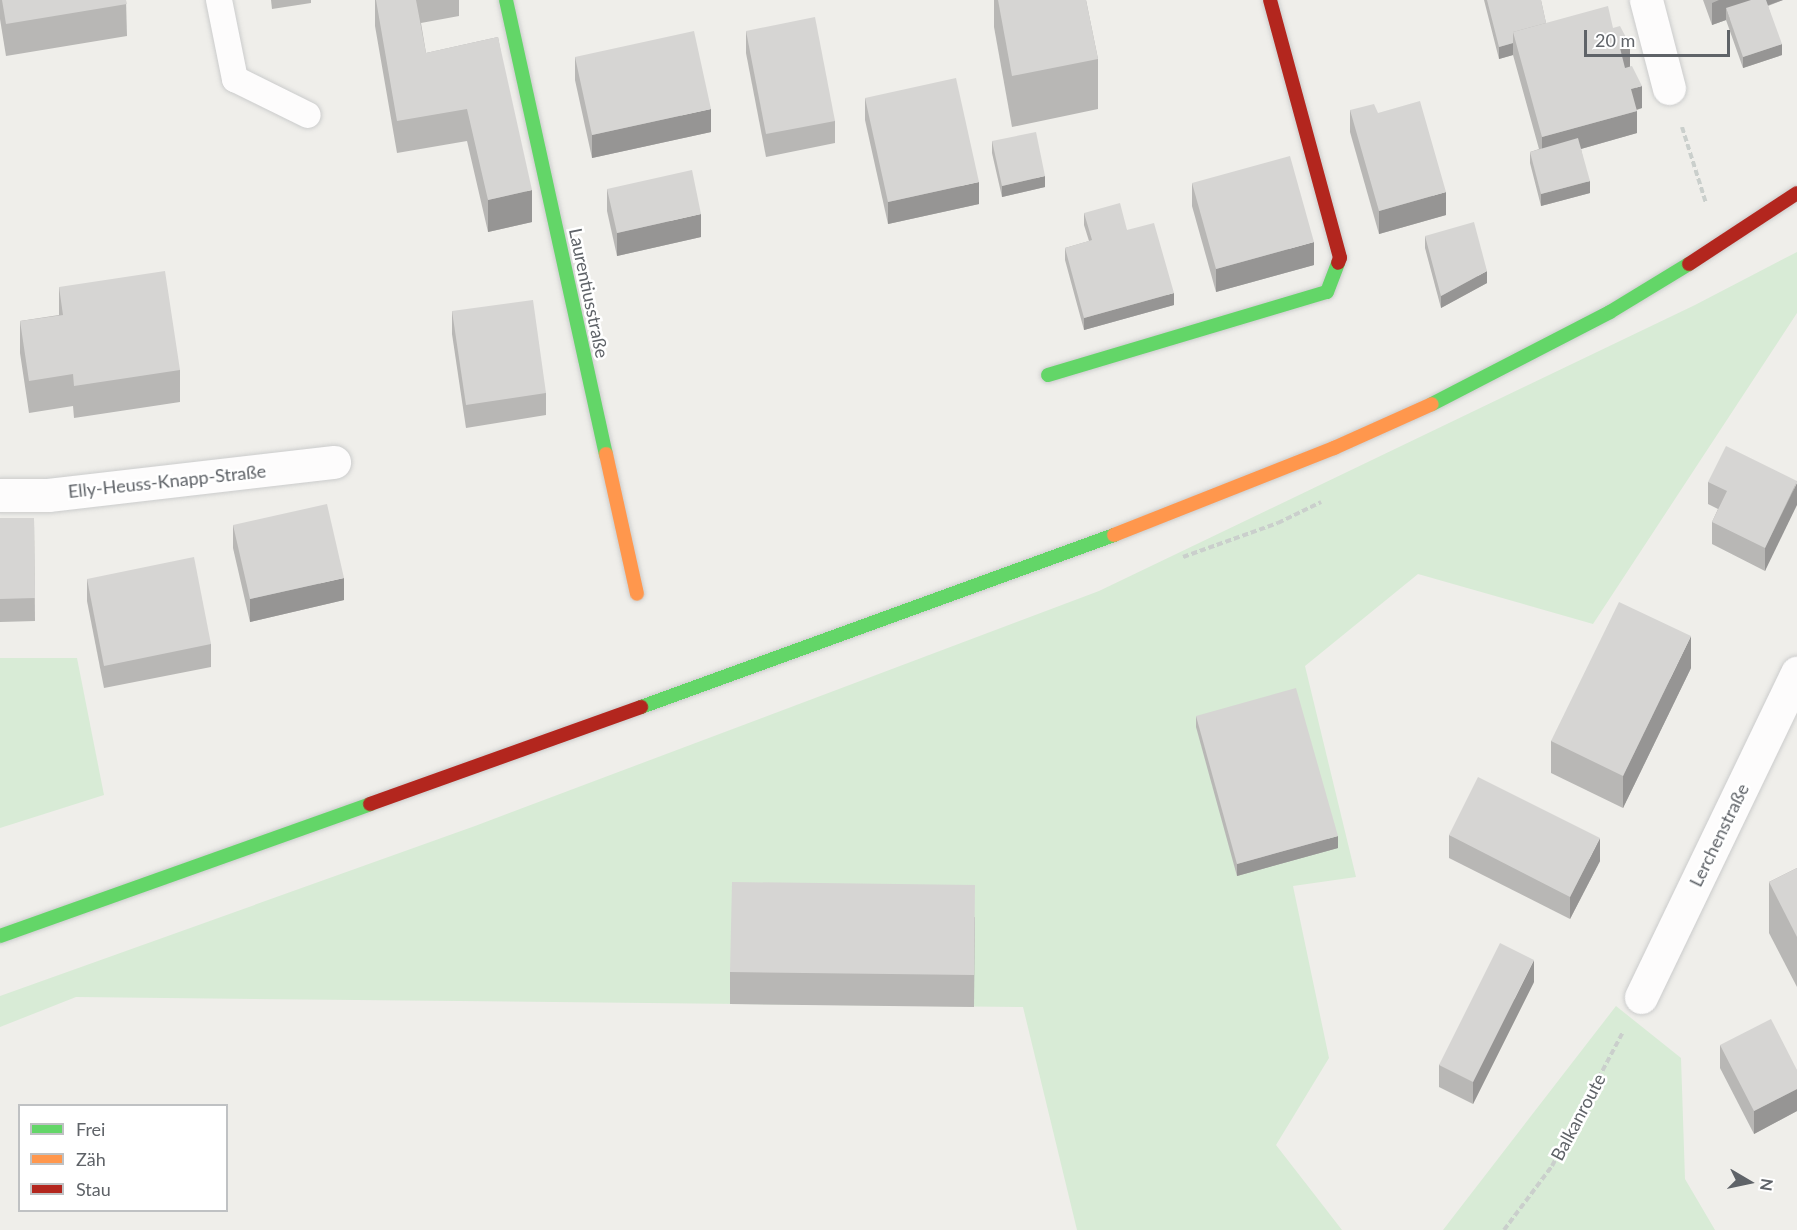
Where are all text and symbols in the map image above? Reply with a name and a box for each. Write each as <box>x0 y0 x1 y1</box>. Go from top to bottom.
scale bar <box>1587 18 1732 56</box>
text: 20 m <box>1595 29 1635 51</box>
street label: Laurentiusstraße <box>565 226 613 360</box>
street label: Elly-Heuss-Knapp-Straße <box>67 460 267 502</box>
street label: Lerchenstraße <box>1685 780 1753 890</box>
street label: Balkanroute <box>1546 1070 1610 1164</box>
legend <box>18 1104 228 1212</box>
text: Frei <box>76 1118 105 1140</box>
text: Zäh <box>76 1148 106 1170</box>
north arrow <box>1719 1152 1779 1212</box>
text: N <box>1757 1177 1778 1192</box>
text: Stau <box>76 1178 111 1200</box>

